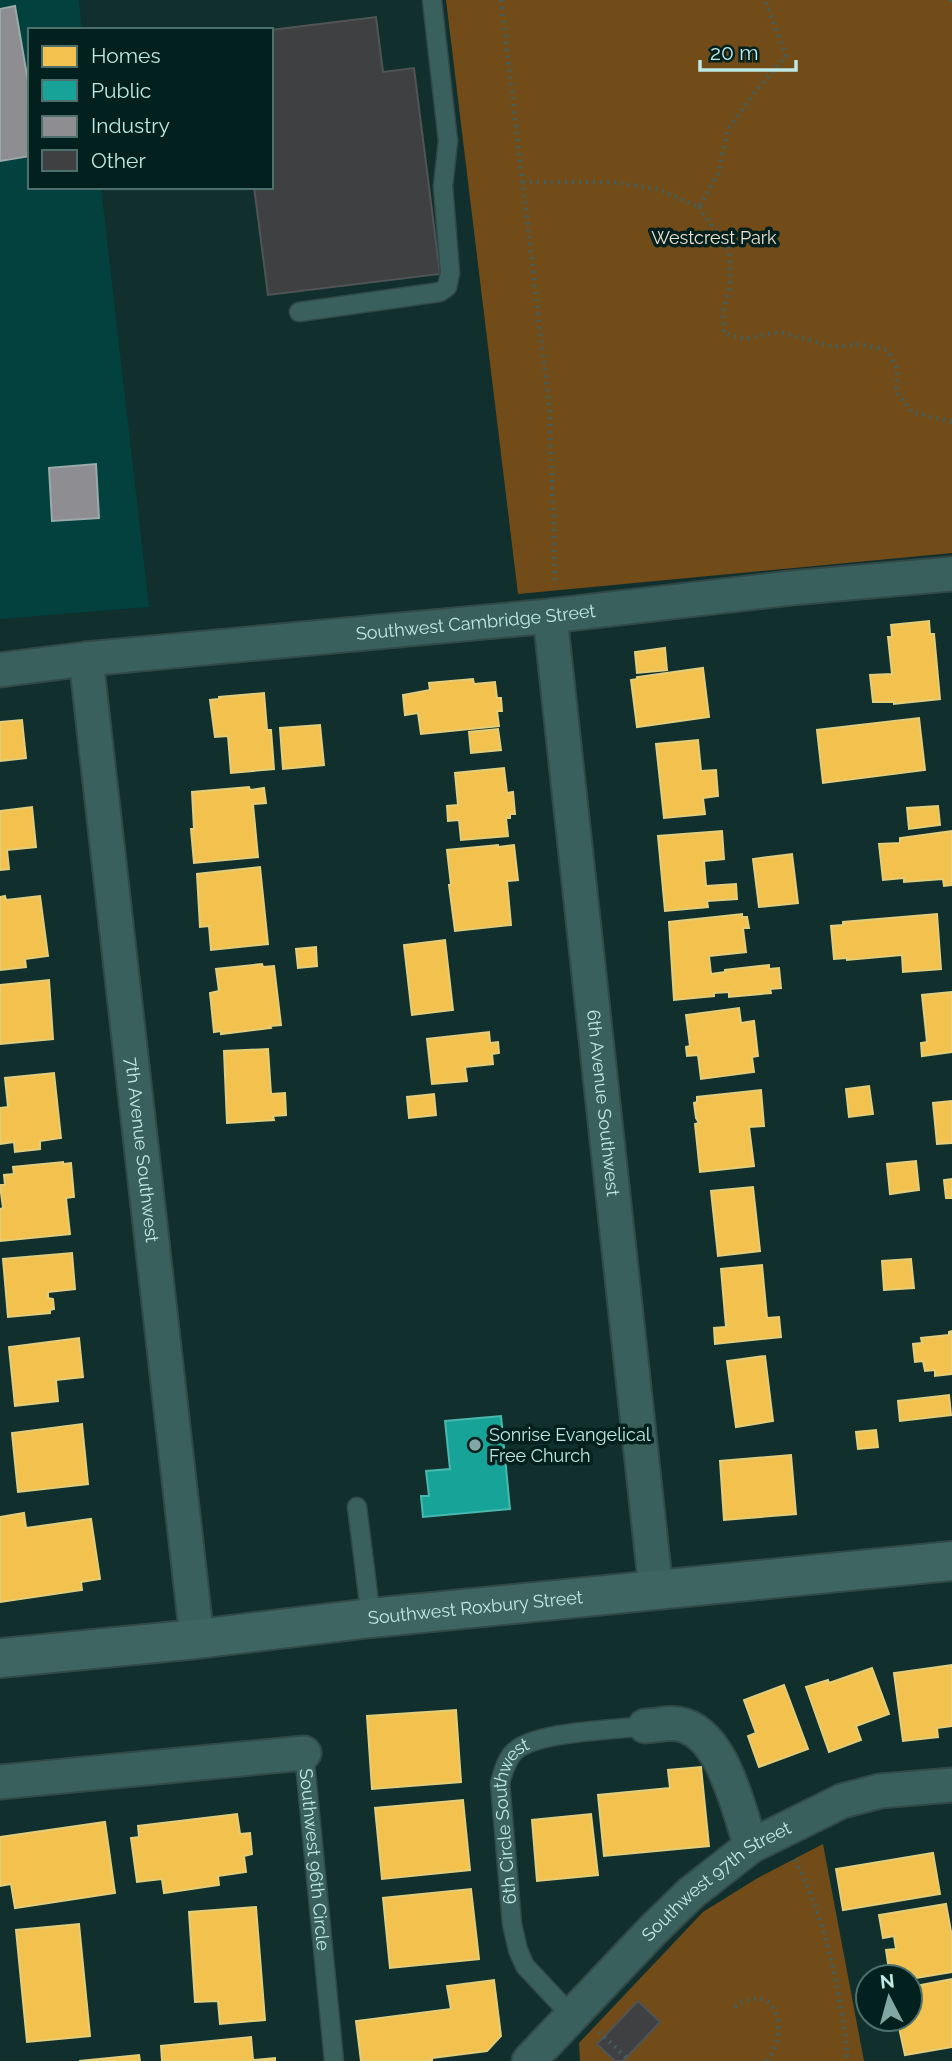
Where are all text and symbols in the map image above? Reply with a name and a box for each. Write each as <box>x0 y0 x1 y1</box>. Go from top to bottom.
legend <box>28 28 273 189</box>
scale bar <box>700 28 796 72</box>
text: 20 m <box>710 40 758 65</box>
text: Homes <box>91 43 161 68</box>
text: Public <box>91 78 151 103</box>
text: Industry <box>91 113 170 138</box>
text: Other <box>91 148 146 173</box>
park label: Westcrest Park <box>651 227 777 248</box>
street label: Southwest Cambridge Street <box>355 600 596 644</box>
street label: 6th Avenue Southwest <box>583 1009 624 1197</box>
street label: 7th Avenue Southwest <box>121 1056 163 1244</box>
place label: Sonrise Evangelical Free Church <box>489 1424 651 1466</box>
marker: Sonrise Evangelical Free Church <box>467 1437 483 1453</box>
street label: Southwest Roxbury Street <box>367 1586 584 1628</box>
street label: 6th Circle Southwest <box>489 1733 532 1905</box>
street label: Southwest 96th Circle <box>296 1767 334 1952</box>
street label: Southwest 97th Street <box>637 1817 794 1945</box>
north arrow <box>854 1963 924 2033</box>
text: N <box>879 1969 896 1993</box>

